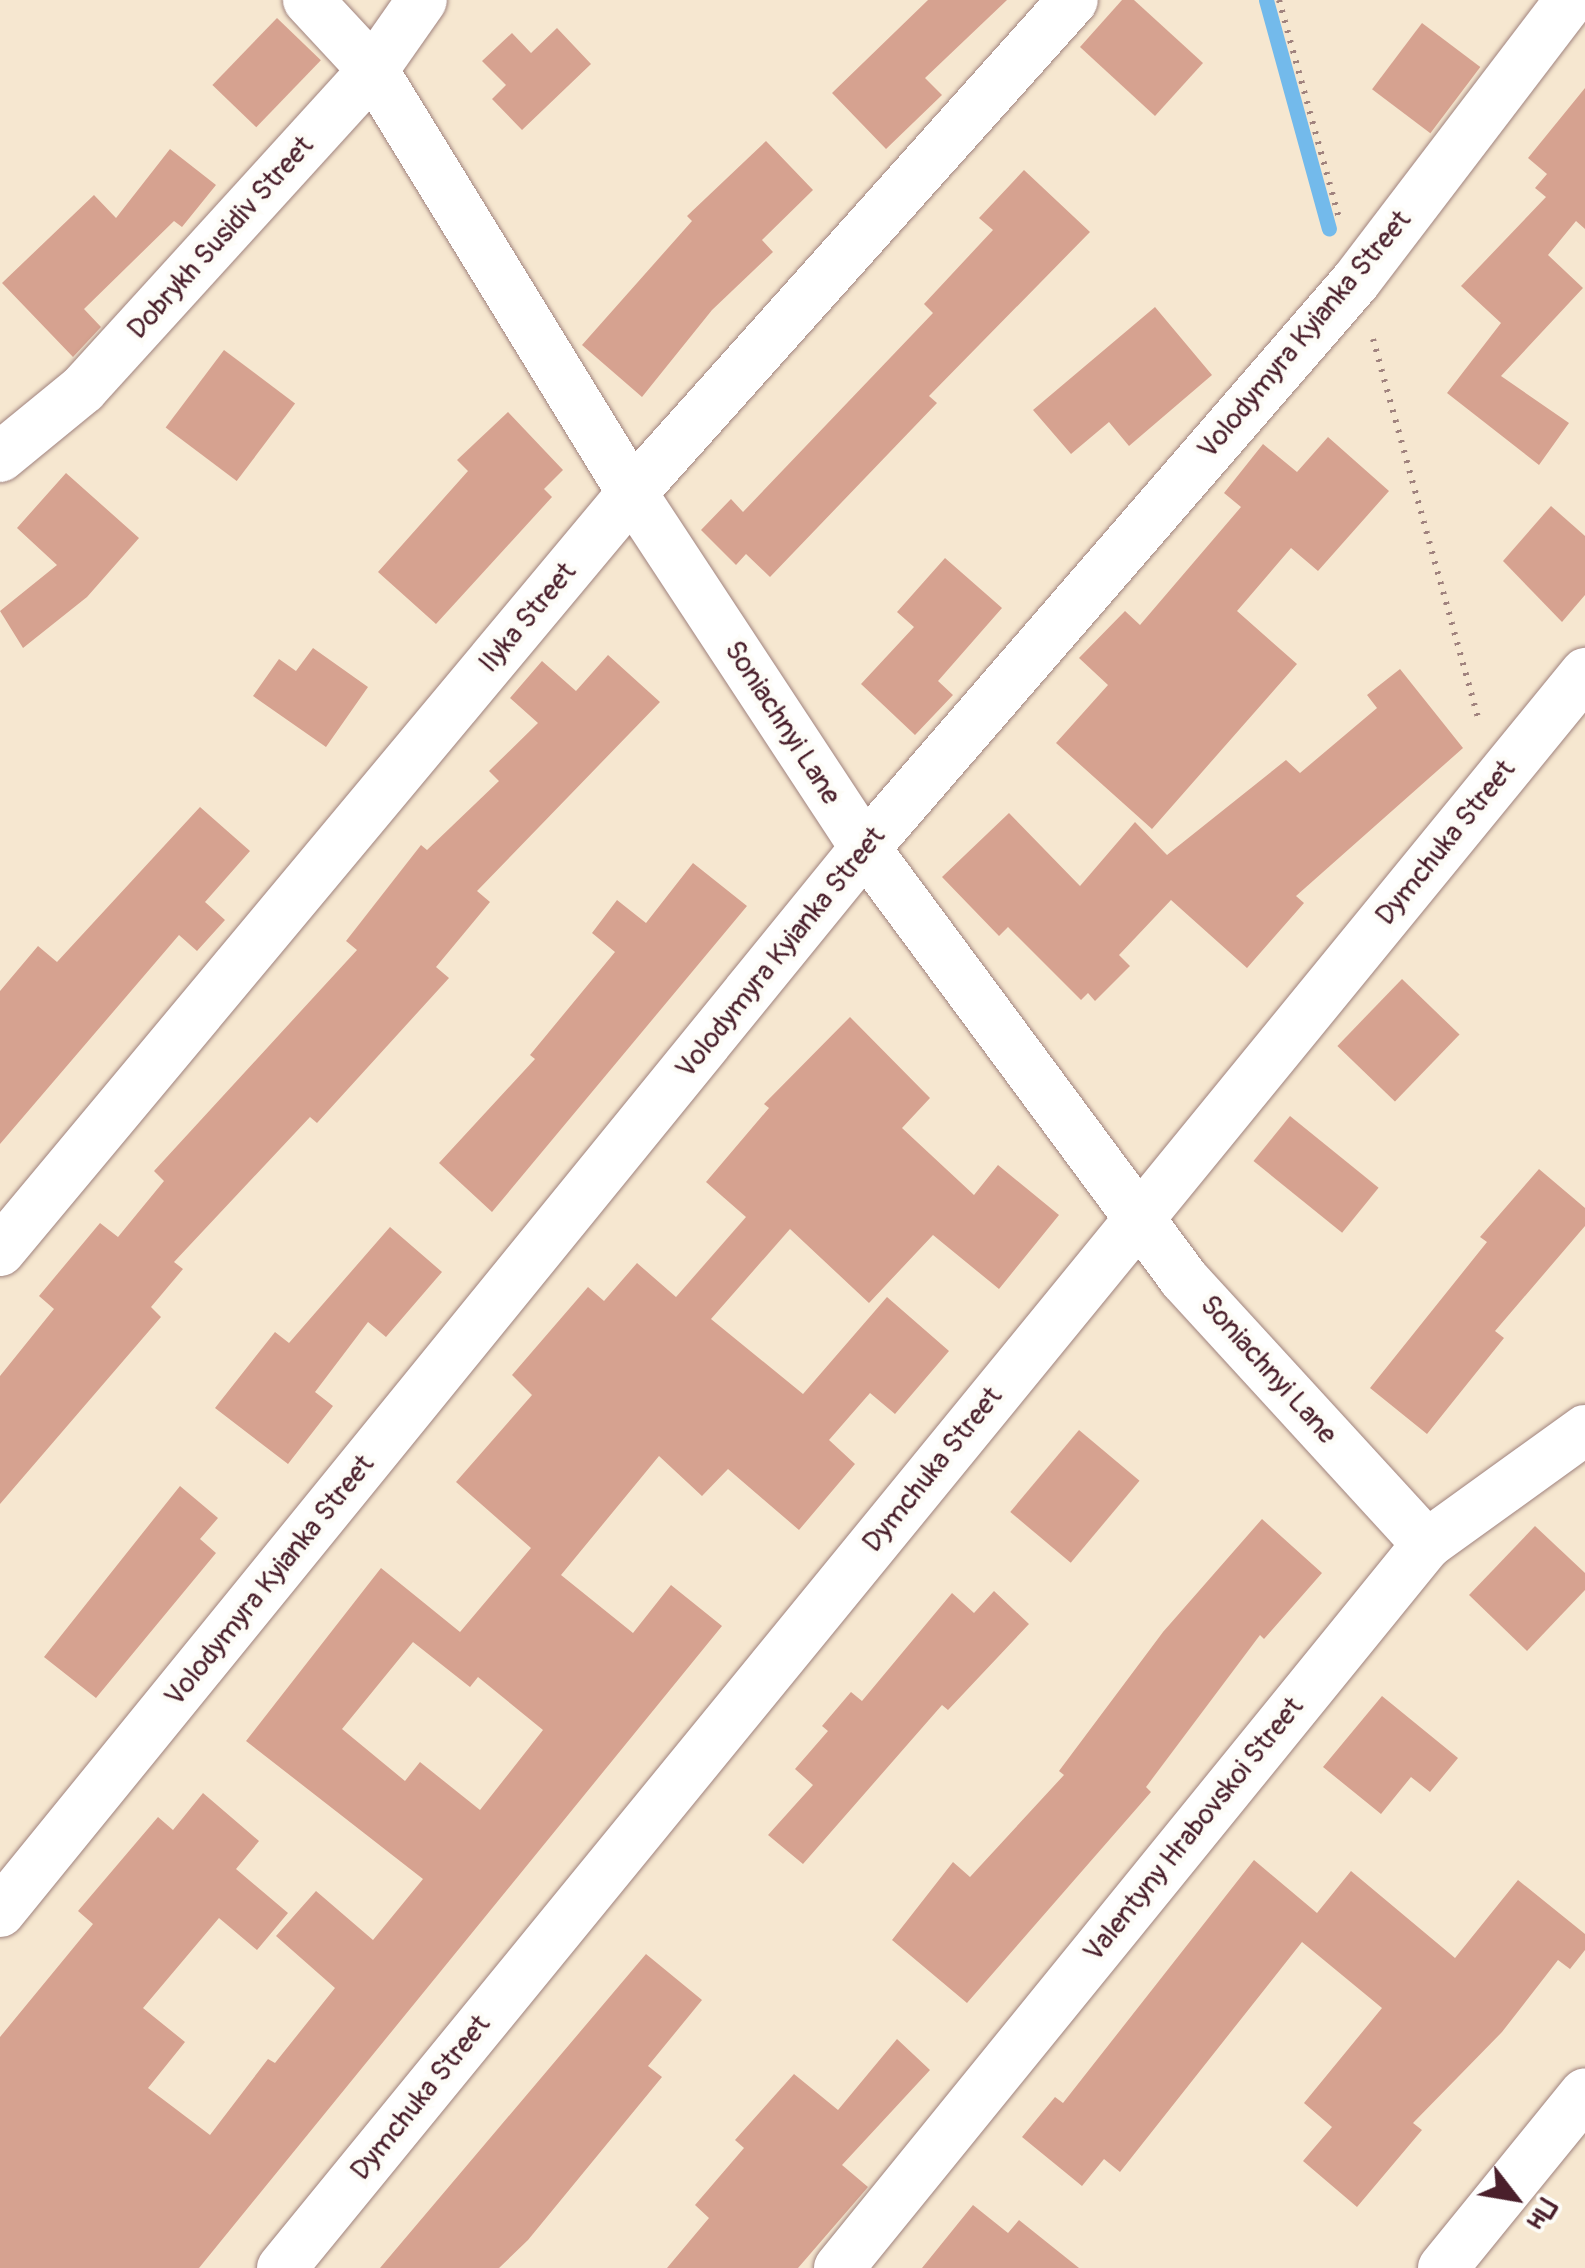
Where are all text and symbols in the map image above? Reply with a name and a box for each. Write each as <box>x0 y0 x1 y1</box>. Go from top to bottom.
street label: Dobrykh Susidiv Street <box>121 130 321 346</box>
street label: Volodymyra Kyianka Street <box>1191 204 1419 466</box>
street label: Ilyka Street <box>472 556 584 680</box>
street label: Soniachnyi Lane <box>717 635 847 811</box>
street label: Dymchuka Street <box>1369 754 1523 932</box>
street label: Volodymyra Kyianka Street <box>669 821 893 1085</box>
street label: Soniachnyi Lane <box>1193 1289 1343 1451</box>
street label: Dymchuka Street <box>856 1381 1010 1559</box>
street label: Volodymyra Kyianka Street <box>158 1449 382 1713</box>
street label: Valentyny Hrabovskoi Street <box>1077 1691 1311 1969</box>
street label: Dymchuka Street <box>344 2009 498 2187</box>
north arrow <box>1465 2148 1565 2248</box>
text: Пн <box>1518 2192 1564 2236</box>

